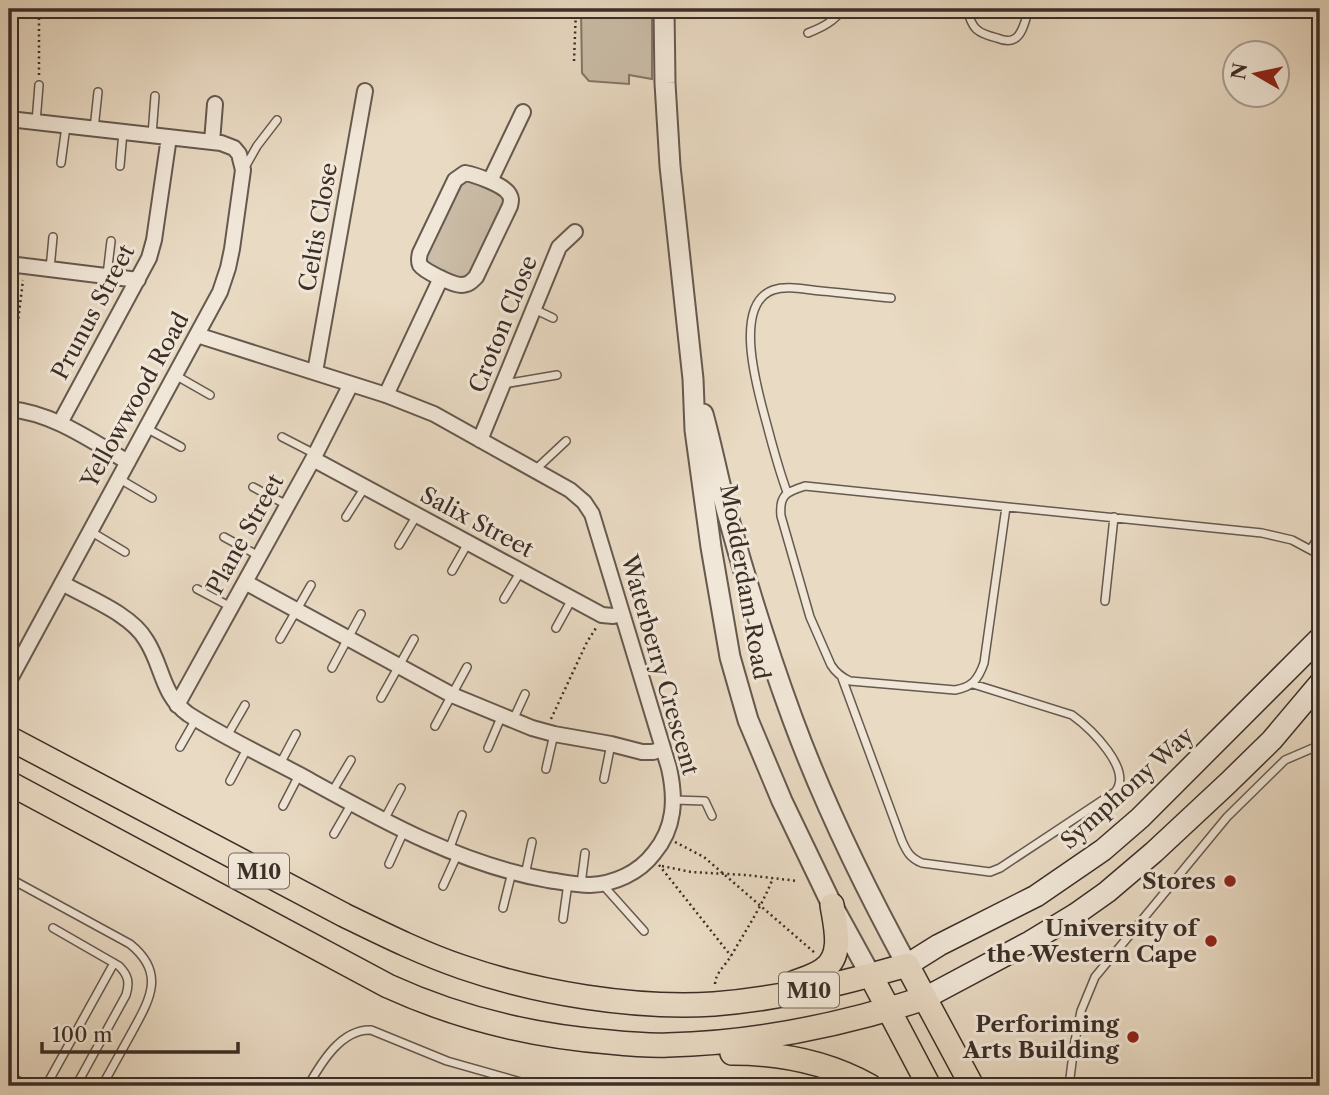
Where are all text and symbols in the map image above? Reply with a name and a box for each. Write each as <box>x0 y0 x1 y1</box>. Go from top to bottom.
north arrow <box>1220 38 1290 108</box>
text: N <box>1227 61 1252 81</box>
street label: Celtis Close <box>293 160 343 294</box>
street label: Prunus Street <box>46 240 140 384</box>
street label: Croton Close <box>463 251 543 397</box>
street label: Yellowwood Road <box>75 307 195 494</box>
street label: Plane Street <box>201 469 289 599</box>
street label: Salix Street <box>416 481 538 563</box>
street label: Modderdam Road <box>714 482 776 682</box>
street label: Waterberry Crescent <box>615 551 705 778</box>
street label: Symphony Way <box>1055 721 1199 855</box>
road number: M10 <box>229 854 289 888</box>
place label: Stores <box>1142 867 1216 895</box>
marker: Stores <box>1222 873 1238 889</box>
place label: University of the Western Cape <box>987 914 1200 968</box>
marker: University of the Western Cape <box>1203 933 1219 949</box>
road number: M10 <box>779 972 839 1007</box>
place label: Perforiming Arts Building <box>962 1010 1120 1064</box>
scale bar <box>42 1011 238 1055</box>
text: 100 m <box>52 1022 113 1047</box>
marker: Perforiming Arts Building <box>1125 1029 1141 1045</box>

